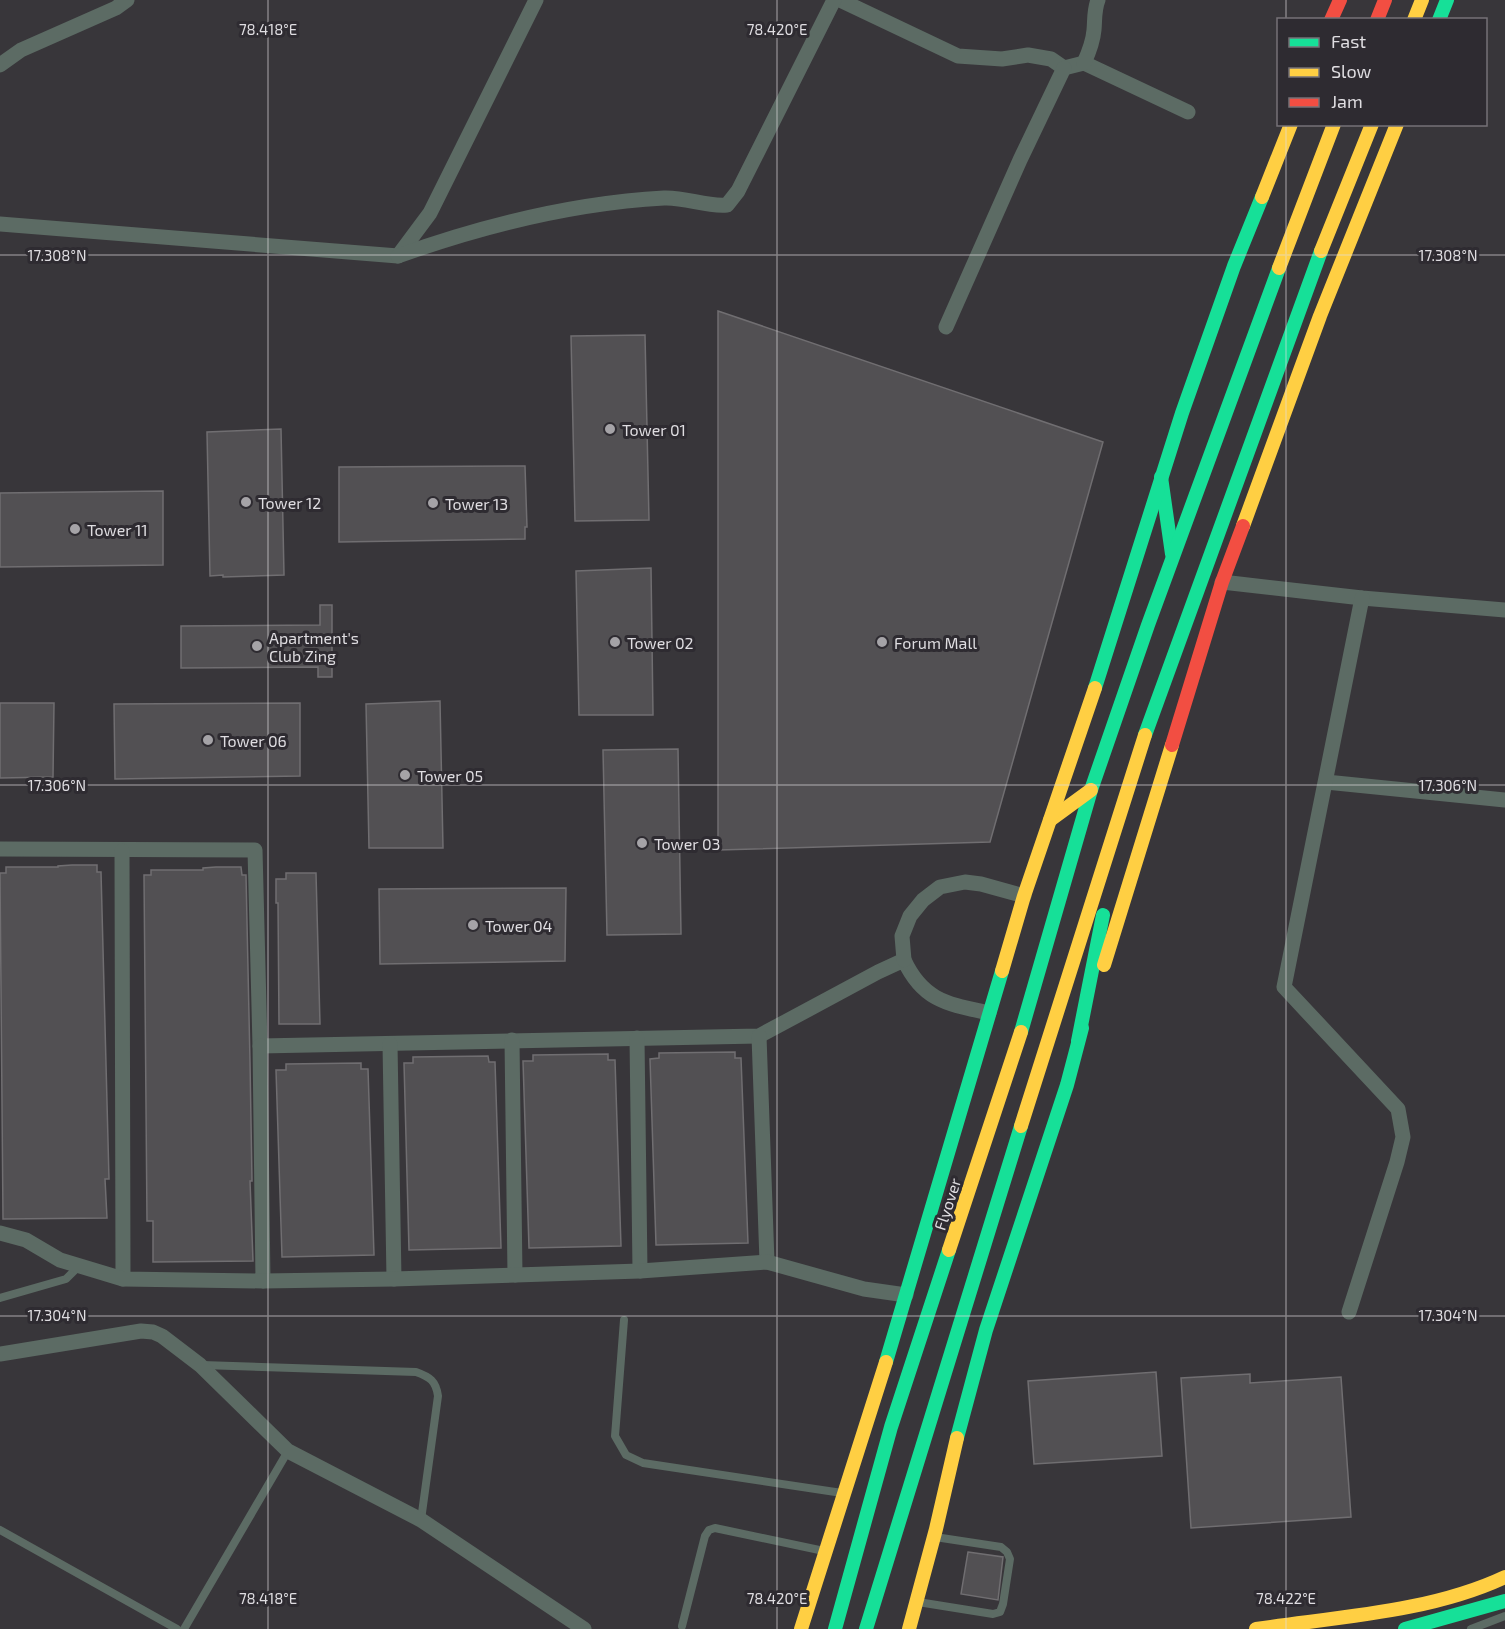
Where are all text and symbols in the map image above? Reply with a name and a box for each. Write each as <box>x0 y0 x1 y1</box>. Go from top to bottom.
legend <box>1277 18 1487 126</box>
text: 78.418°E <box>239 20 297 38</box>
text: 78.420°E <box>747 20 807 38</box>
text: Fast <box>1331 30 1366 52</box>
text: Slow <box>1331 60 1372 82</box>
text: Jam <box>1331 90 1363 112</box>
text: 17.308°N <box>28 246 86 264</box>
text: 17.308°N <box>1419 246 1477 264</box>
place label: Tower 01 <box>622 420 686 439</box>
marker: Tower 01 <box>603 422 617 436</box>
place label: Tower 12 <box>258 493 321 512</box>
place label: Tower 13 <box>445 494 508 513</box>
marker: Tower 12 <box>239 495 253 509</box>
marker: Tower 13 <box>426 496 440 510</box>
place label: Tower 11 <box>87 520 148 539</box>
marker: Tower 11 <box>68 522 82 536</box>
place label: Apartment's Club Zing <box>269 628 359 665</box>
place label: Tower 02 <box>627 633 694 652</box>
place label: Forum Mall <box>894 633 977 652</box>
marker: Tower 02 <box>608 635 622 649</box>
marker: Forum Mall <box>875 635 889 649</box>
marker: Apartment's Club Zing <box>250 639 264 653</box>
place label: Tower 06 <box>220 731 287 750</box>
marker: Tower 06 <box>201 733 215 747</box>
place label: Tower 05 <box>417 766 483 785</box>
marker: Tower 05 <box>398 768 412 782</box>
text: 17.306°N <box>28 776 86 794</box>
text: 17.306°N <box>1419 776 1477 794</box>
place label: Tower 03 <box>654 834 720 853</box>
marker: Tower 03 <box>635 836 649 850</box>
place label: Tower 04 <box>485 916 553 935</box>
marker: Tower 04 <box>466 918 480 932</box>
street label: Flyover <box>930 1175 965 1233</box>
text: 17.304°N <box>27 1306 87 1324</box>
text: 17.304°N <box>1418 1306 1478 1324</box>
text: 78.418°E <box>239 1589 297 1607</box>
text: 78.420°E <box>747 1589 807 1607</box>
text: 78.422°E <box>1256 1589 1316 1607</box>

